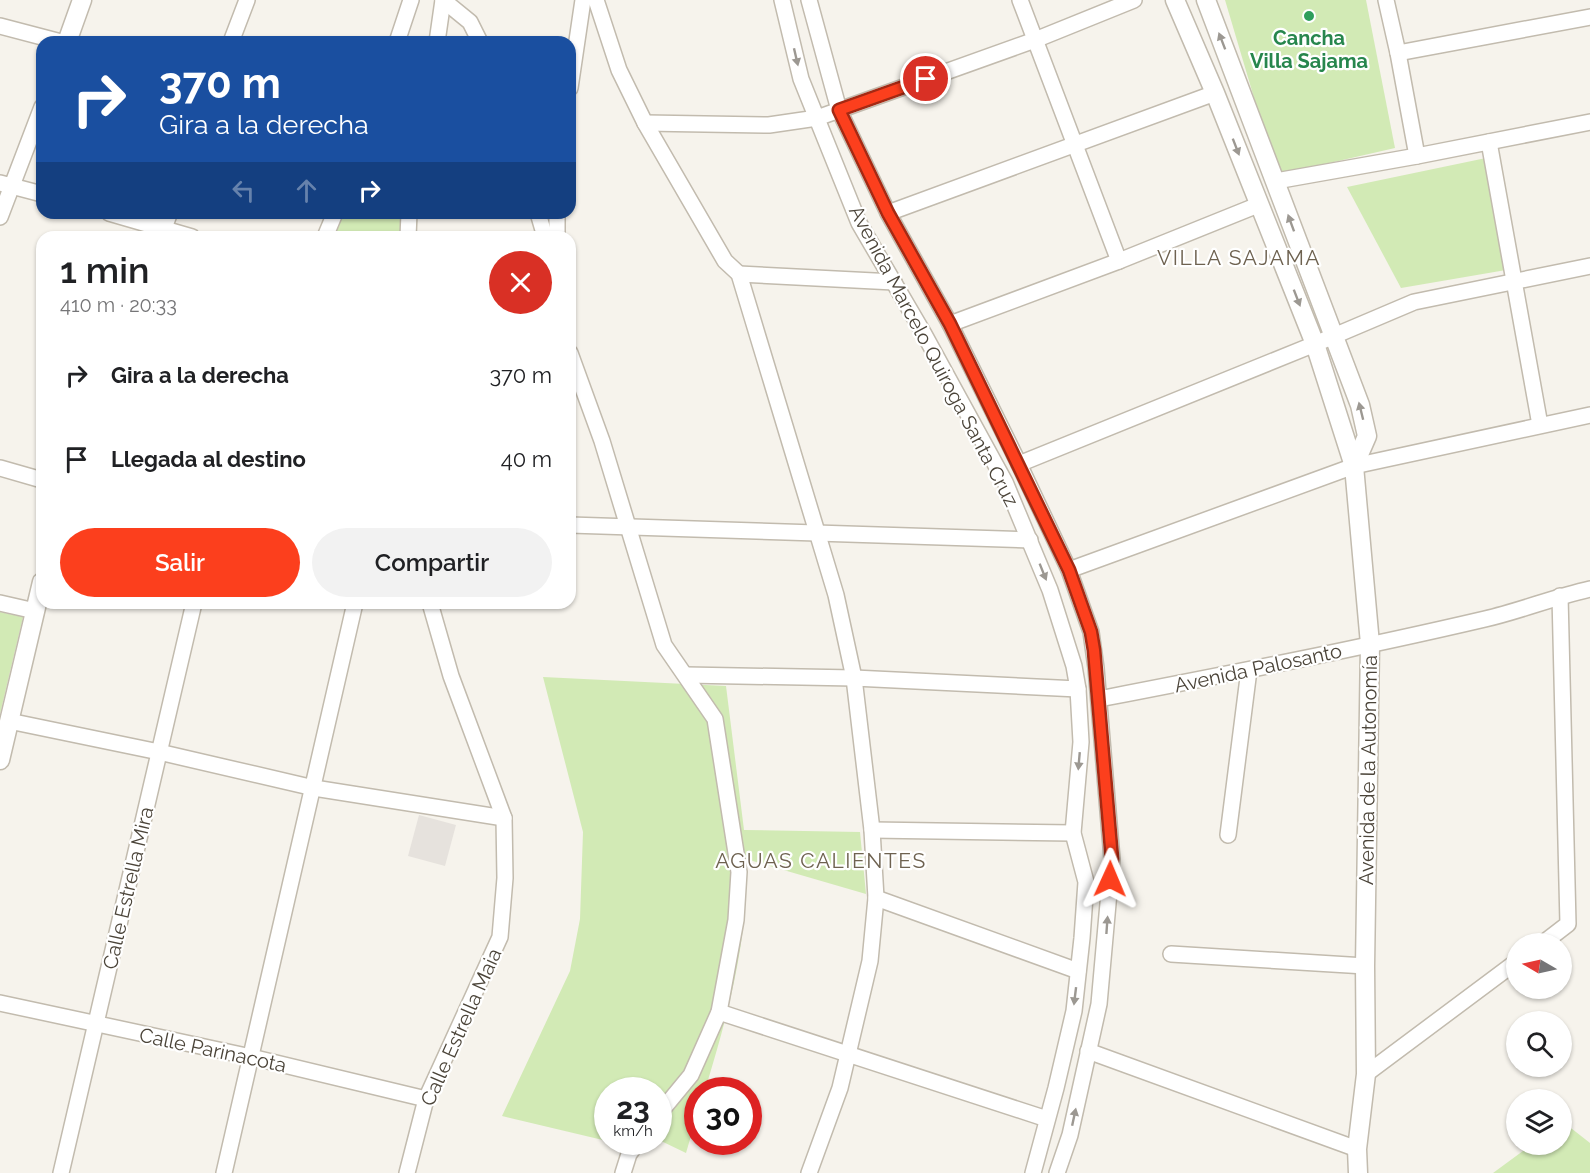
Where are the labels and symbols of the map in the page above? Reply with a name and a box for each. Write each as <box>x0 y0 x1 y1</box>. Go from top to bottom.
marker: Cancha Villa Sajama <box>1302 9 1316 23</box>
place label: Cancha Villa Sajama <box>1250 26 1368 73</box>
one-way arrow <box>1216 31 1226 49</box>
one-way arrow <box>792 47 801 66</box>
pin <box>900 53 951 104</box>
one-way arrow <box>1231 138 1241 156</box>
street label: Avenida Marcelo Quiroga Santa Cruz <box>844 201 1024 511</box>
one-way arrow <box>1286 214 1296 232</box>
district label: VILLA SAJAMA <box>1157 245 1321 270</box>
one-way arrow <box>1293 289 1302 307</box>
one-way arrow <box>1356 402 1365 420</box>
one-way arrow <box>1038 563 1048 581</box>
street label: Avenida Palosanto <box>1172 639 1344 697</box>
street label: Avenida de la Autonomía <box>1354 655 1382 885</box>
one-way arrow <box>1074 752 1084 771</box>
street label: Calle Estrella Mira <box>98 804 158 972</box>
position arrow <box>1078 847 1142 911</box>
district label: AGUAS CALIENTES <box>715 848 927 873</box>
one-way arrow <box>1102 916 1111 935</box>
north arrow <box>1506 933 1572 999</box>
street label: Calle Estrella Maia <box>416 945 506 1109</box>
one-way arrow <box>1071 986 1080 1005</box>
street label: Calle Parinacota <box>137 1023 289 1077</box>
speed limit sign: 30 <box>684 1077 762 1155</box>
one-way arrow <box>1070 1107 1079 1126</box>

